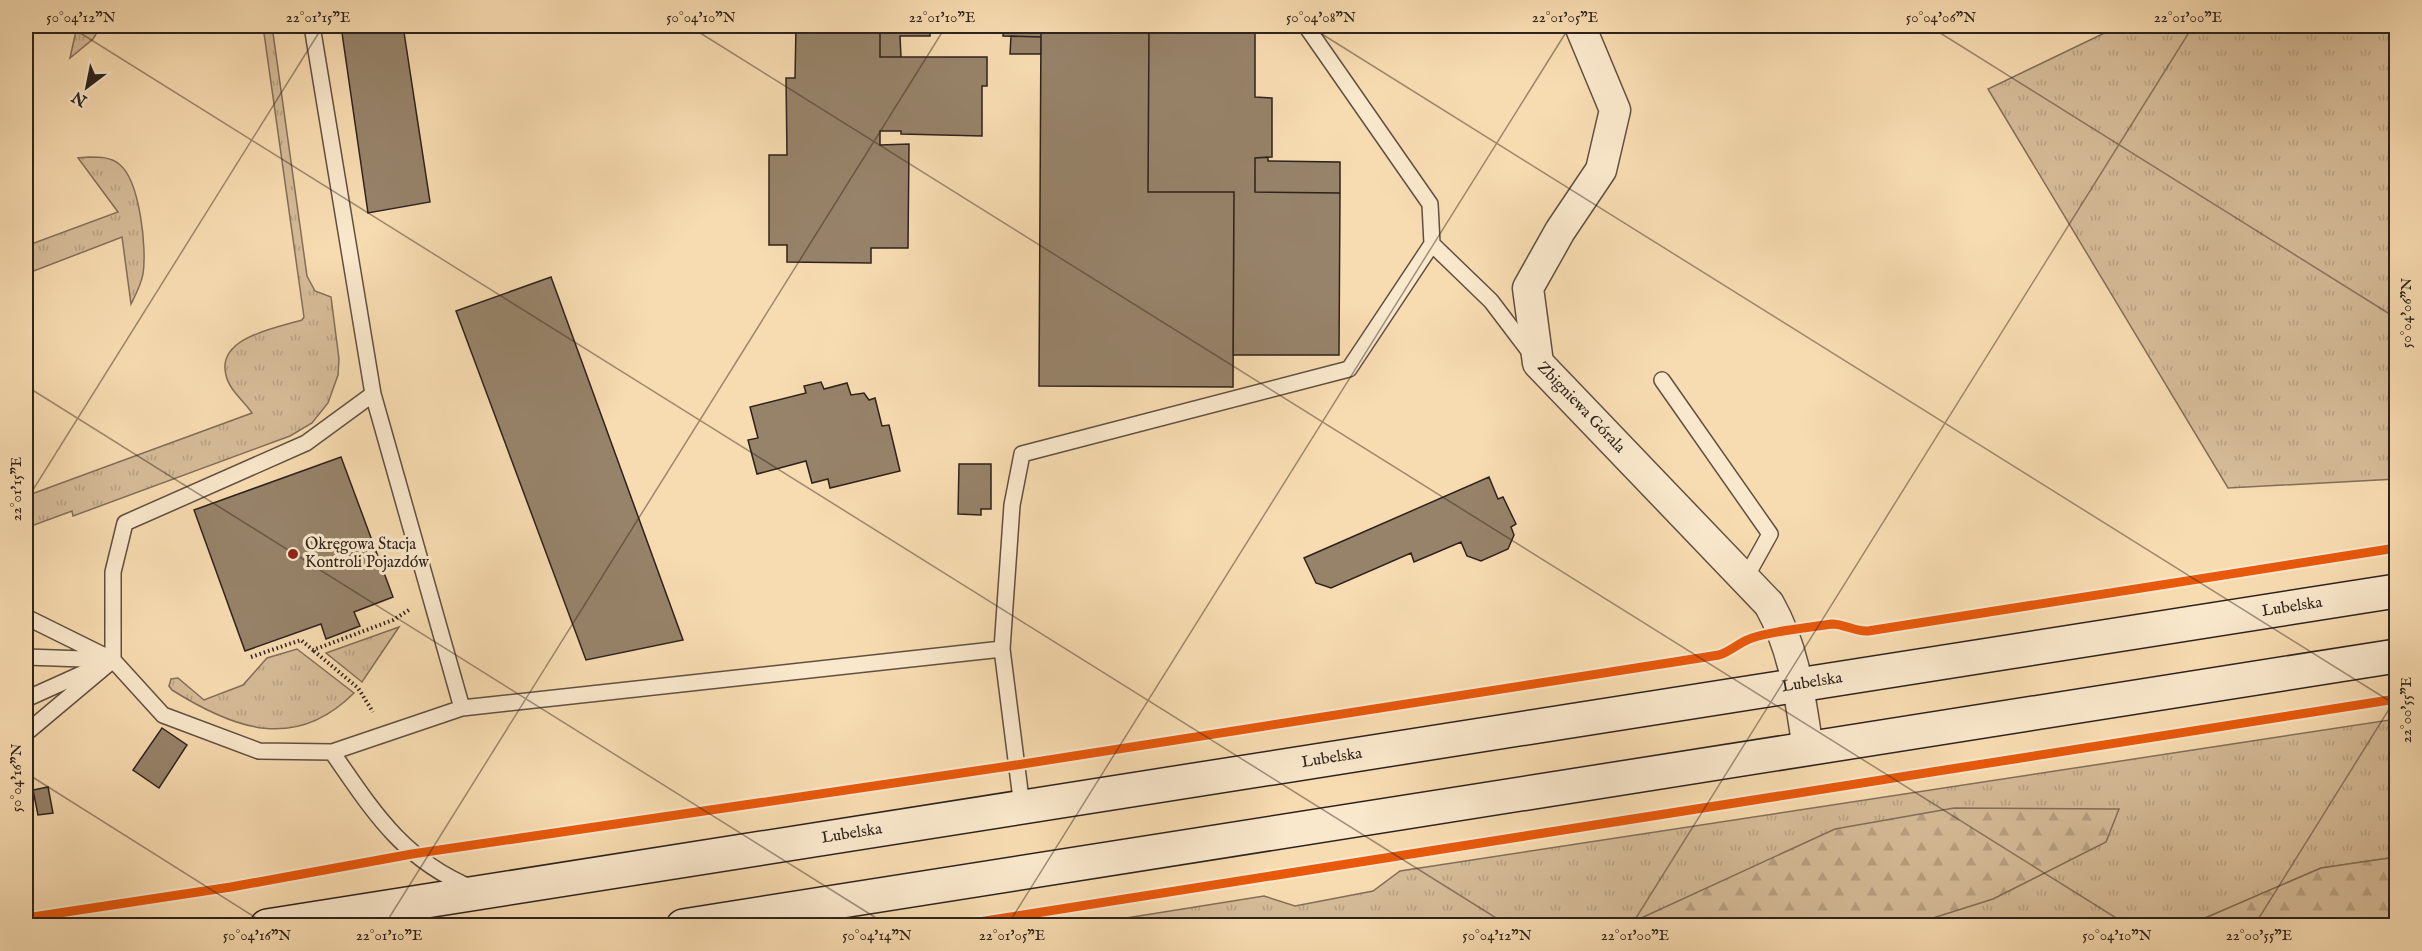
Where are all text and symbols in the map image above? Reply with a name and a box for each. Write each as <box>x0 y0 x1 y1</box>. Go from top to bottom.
text: 50°04'12"N <box>46 8 116 27</box>
text: 22°01'15"E <box>286 8 350 27</box>
text: 50°04'10"N <box>666 8 736 27</box>
text: 22°01'10"E <box>909 8 975 27</box>
text: 50°04'08"N <box>1286 8 1356 27</box>
text: 22°01'05"E <box>1532 8 1598 27</box>
text: 50°04'06"N <box>1906 8 1976 27</box>
text: 22°01'00"E <box>2154 8 2222 27</box>
north arrow <box>57 57 117 117</box>
text: N <box>69 86 92 111</box>
text: 50°04'06"N <box>2397 278 2416 348</box>
street label: Zbigniewa Górala <box>1532 358 1629 458</box>
text: 22°01'15"E <box>7 457 26 521</box>
place label: Okręgowa Stacja Kontroli Pojazdów <box>305 535 429 573</box>
marker: Okręgowa Stacja Kontroli Pojazdów <box>286 547 300 561</box>
street label: Lubelska <box>2260 593 2324 622</box>
street label: Lubelska <box>1780 668 1844 698</box>
text: 22°00'55"E <box>2397 677 2416 743</box>
text: 50°04'16"N <box>7 744 26 812</box>
street label: Lubelska <box>1300 744 1364 773</box>
street label: Lubelska <box>820 819 884 849</box>
text: 50°04'16"N <box>223 926 291 945</box>
text: 22°01'10"E <box>356 926 422 945</box>
text: 50°04'14"N <box>842 926 912 945</box>
text: 22°01'05"E <box>979 926 1045 945</box>
text: 50°04'12"N <box>1462 926 1532 945</box>
text: 22°01'00"E <box>1601 926 1669 945</box>
text: 50°04'10"N <box>2082 926 2152 945</box>
text: 22°00'55"E <box>2226 926 2292 945</box>

